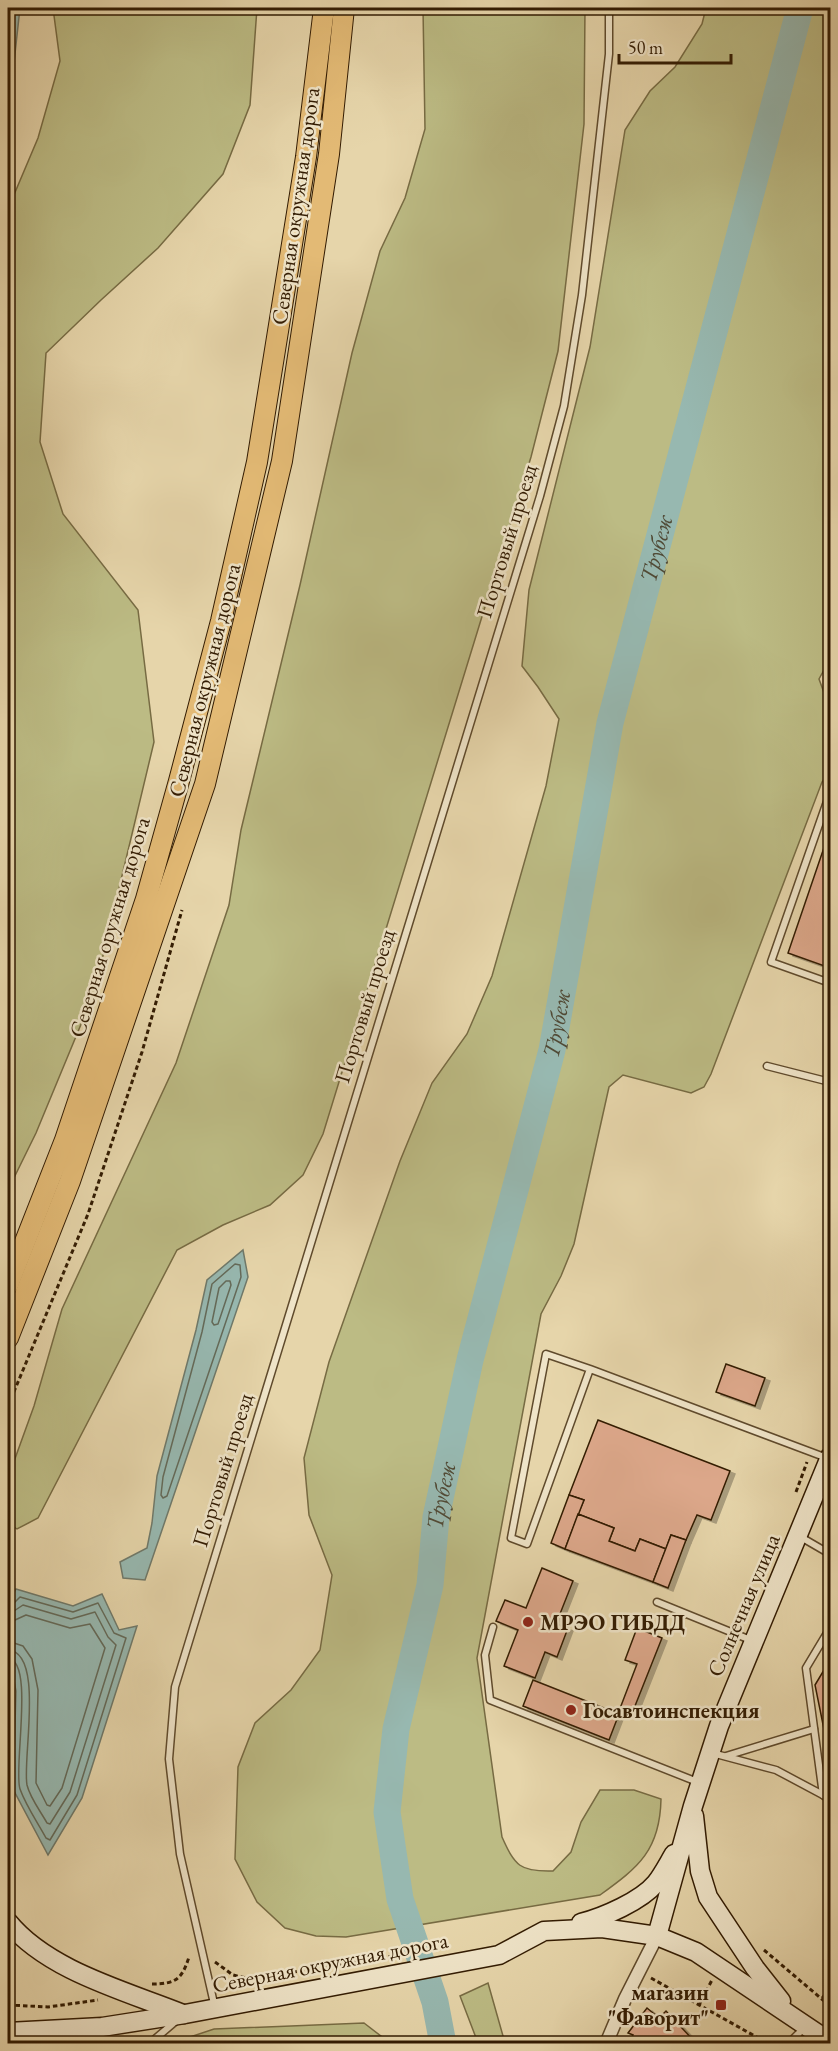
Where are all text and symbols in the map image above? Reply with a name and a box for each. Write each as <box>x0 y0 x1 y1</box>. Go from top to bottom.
scale bar <box>619 27 732 65</box>
text: 50 m <box>628 36 663 59</box>
street label: Северная окружная дорога <box>264 85 327 327</box>
street label: Портовый проезд <box>469 461 544 622</box>
water label: Трубеж <box>632 511 680 586</box>
street label: Северная окружная дорога <box>161 560 248 800</box>
street label: Северная оружная дорога <box>62 813 157 1041</box>
street label: Портовый проезд <box>327 926 402 1087</box>
water label: Трубеж <box>535 987 577 1061</box>
street label: Портовый проезд <box>185 1390 260 1551</box>
water label: Трубеж <box>419 1458 463 1531</box>
street label: Солнечная улица <box>700 1529 787 1681</box>
place label: МРЭО ГИБДД <box>540 1608 685 1637</box>
marker: МРЭО ГИБДД <box>521 1615 535 1629</box>
place label: Госавтоинспекция <box>583 1696 760 1725</box>
marker: Госавтоинспекция <box>564 1703 578 1717</box>
street label: Северная окружная дорога <box>210 1925 451 2000</box>
place label: магазин "Фаворит" <box>608 1978 709 2032</box>
marker: магазин "Фаворит" <box>714 1998 728 2012</box>

